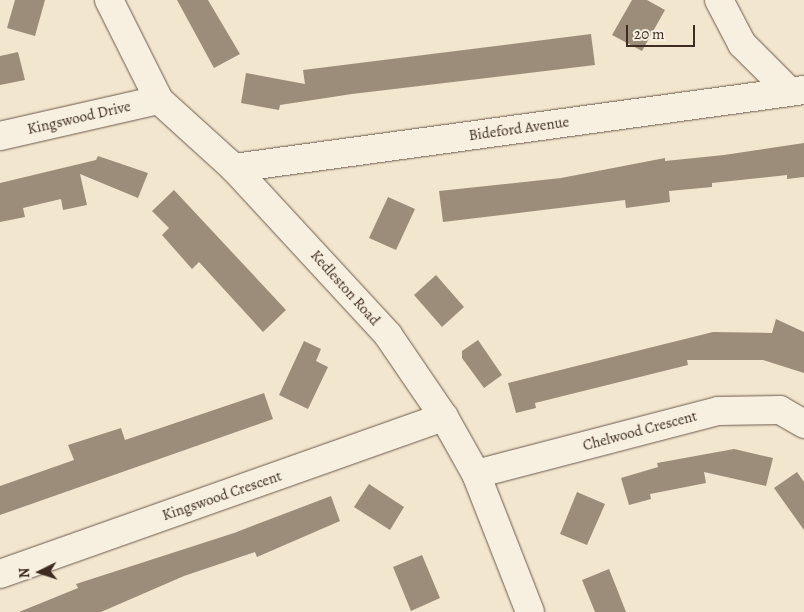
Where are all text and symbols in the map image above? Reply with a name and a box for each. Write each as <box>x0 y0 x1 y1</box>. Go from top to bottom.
scale bar <box>629 15 698 47</box>
text: 20 m <box>634 24 665 44</box>
street label: Kingswood Drive <box>26 97 132 139</box>
street label: Bideford Avenue <box>468 113 570 145</box>
street label: Kedleston Road <box>307 247 383 329</box>
street label: Chelwood Crescent <box>581 407 699 455</box>
street label: Kingswood Crescent <box>160 467 284 525</box>
north arrow <box>15 547 65 597</box>
text: N <box>15 567 34 579</box>

